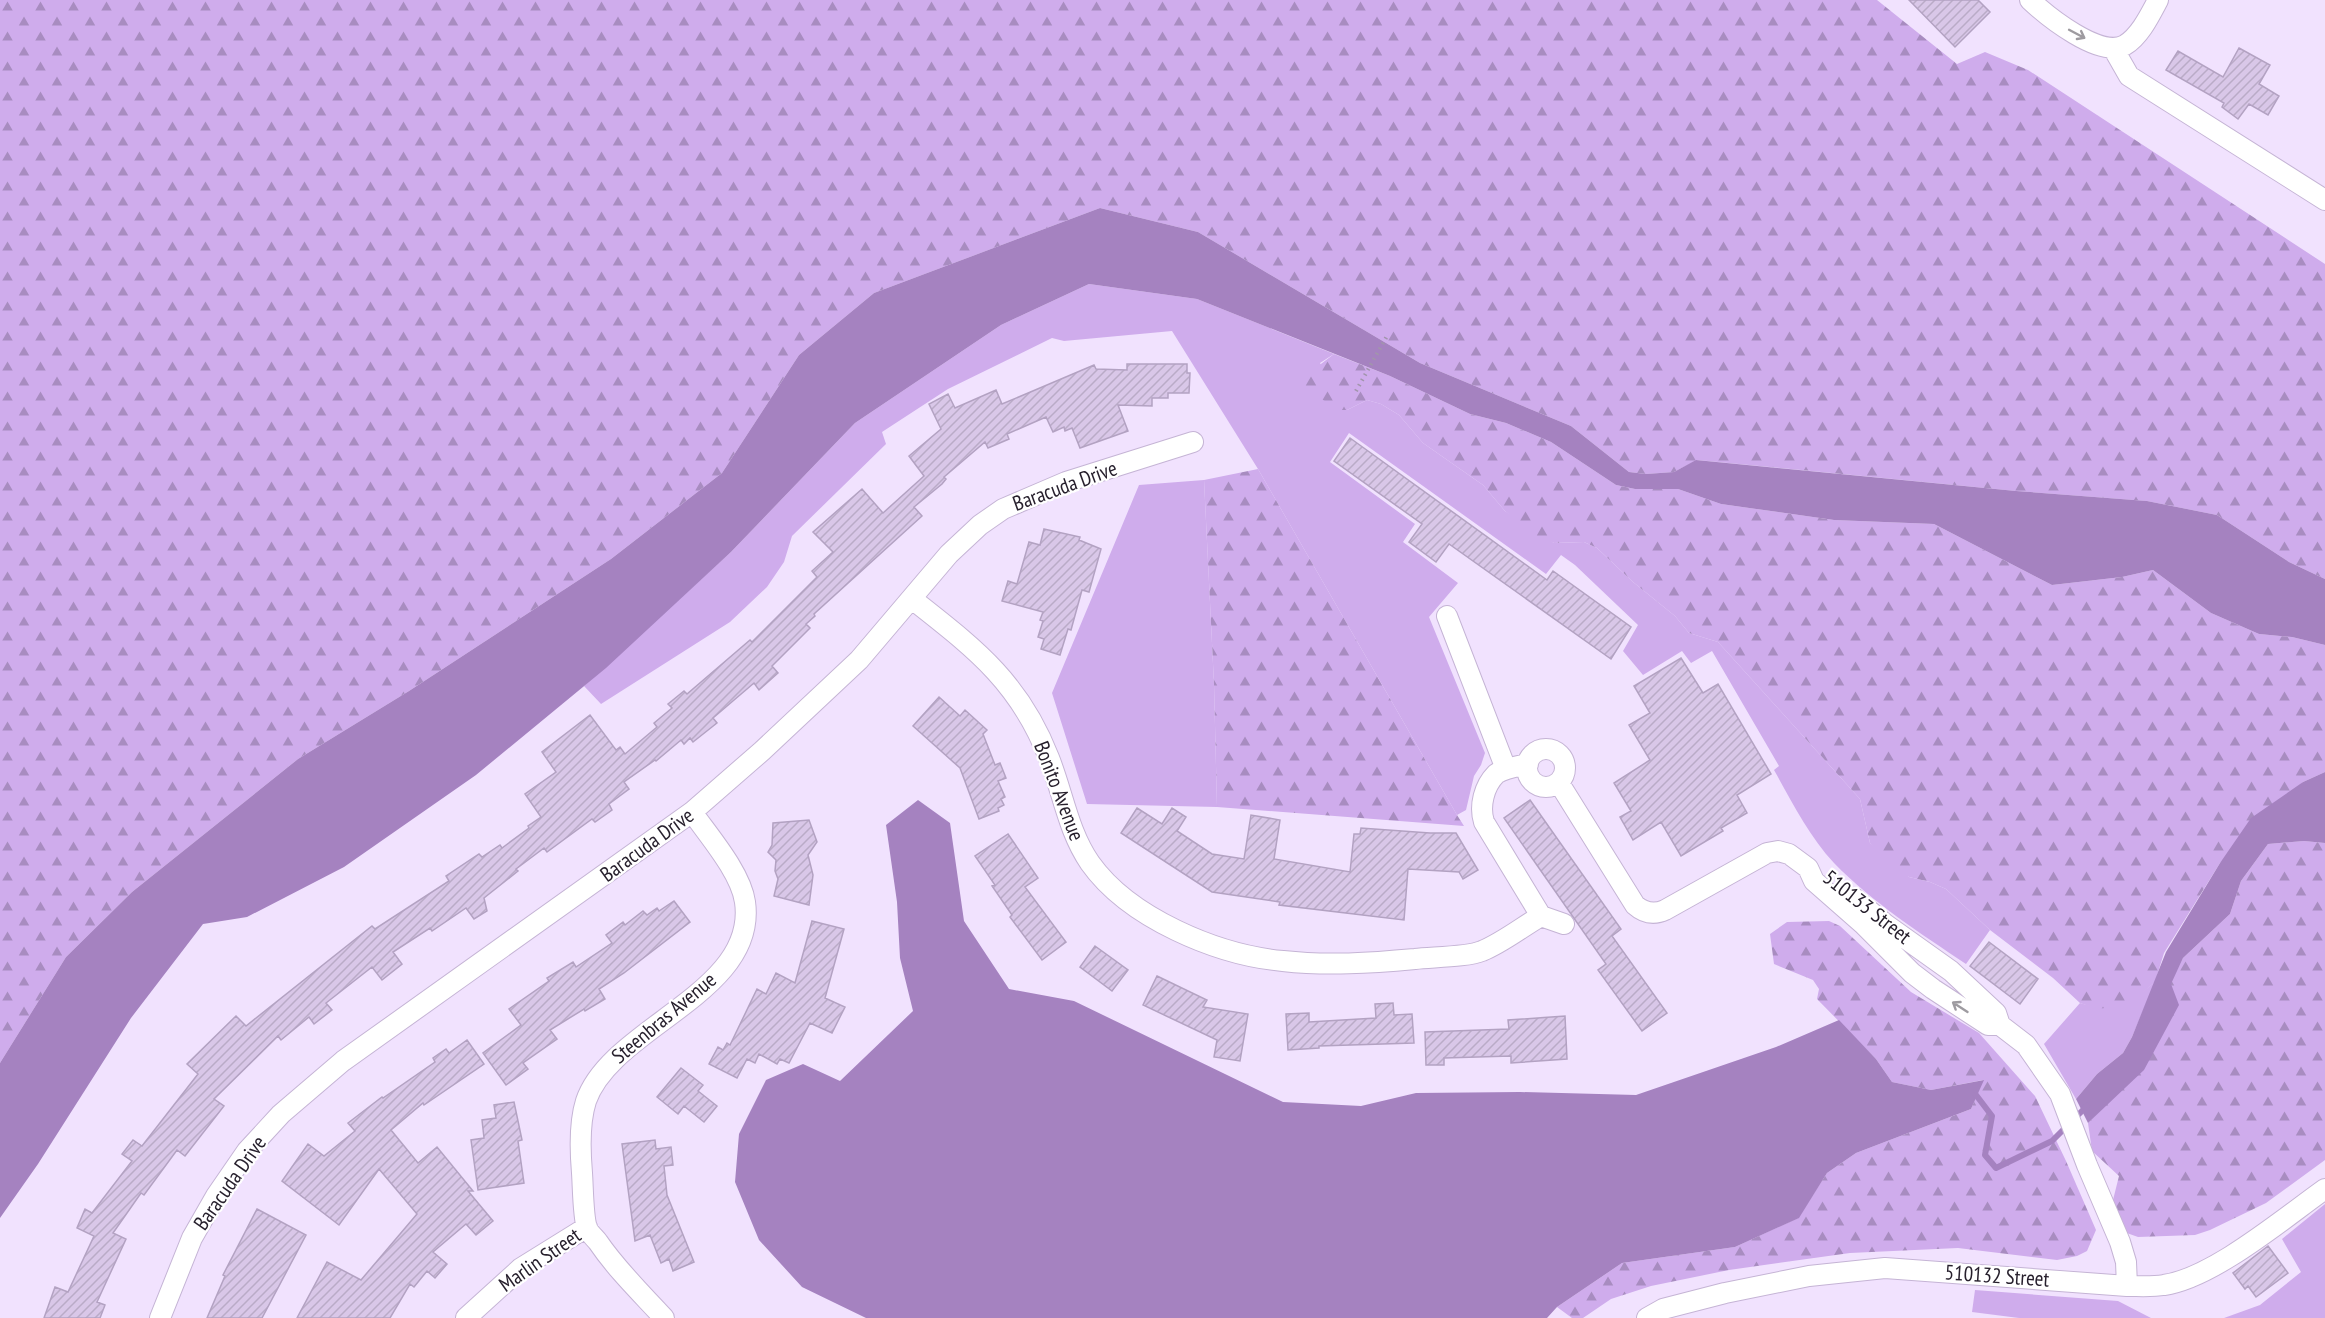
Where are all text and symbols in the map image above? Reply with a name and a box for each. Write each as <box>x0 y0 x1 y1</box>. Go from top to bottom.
one-way arrow <box>2068 29 2086 41</box>
street label: Baracuda Drive <box>1009 454 1121 517</box>
street label: Bonito Avenue <box>1028 737 1091 844</box>
street label: Baracuda Drive <box>595 802 699 888</box>
street label: 510133 Street <box>1818 864 1917 950</box>
street label: Steenbras Avenue <box>606 966 722 1069</box>
one-way arrow <box>1952 1000 1969 1012</box>
street label: Baracuda Drive <box>187 1130 272 1235</box>
street label: Marlin Street <box>493 1221 586 1298</box>
street label: 510132 Street <box>1944 1258 2050 1293</box>

